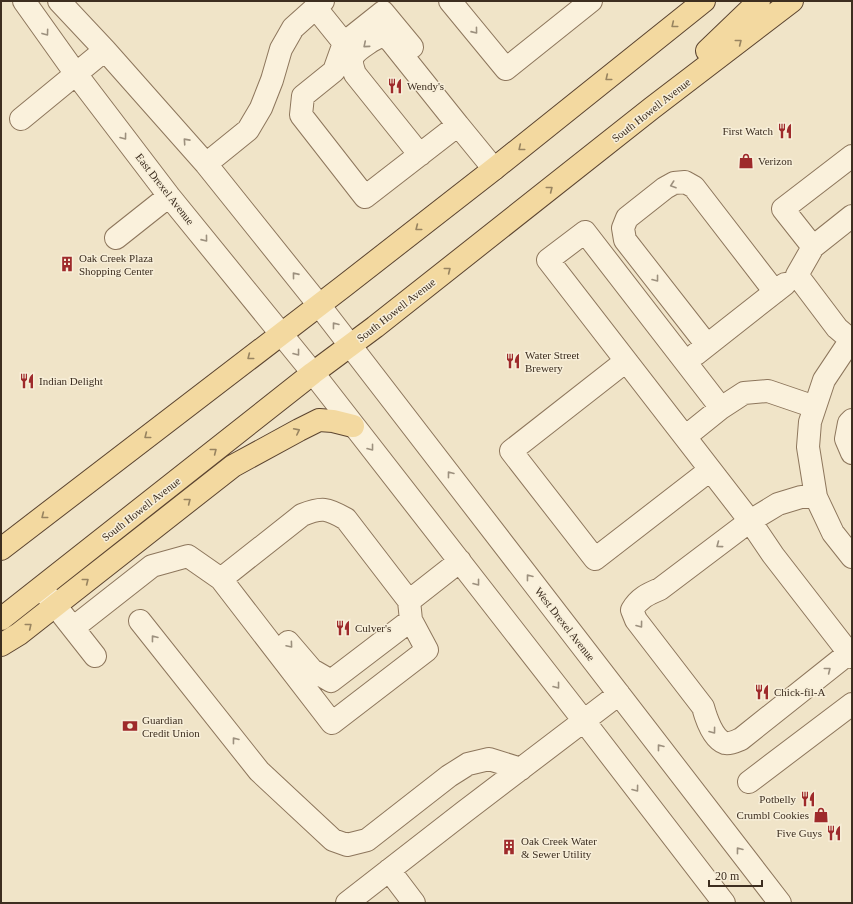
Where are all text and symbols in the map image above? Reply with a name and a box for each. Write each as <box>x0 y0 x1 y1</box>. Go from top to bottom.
one-way arrow <box>671 21 678 28</box>
one-way arrow <box>471 27 478 34</box>
one-way arrow <box>42 28 49 35</box>
one-way arrow <box>734 40 741 47</box>
one-way arrow <box>363 41 370 48</box>
one-way arrow <box>605 74 612 81</box>
street label: South Howell Avenue <box>609 76 693 144</box>
restaurant icon: Wendy's <box>386 77 404 95</box>
place label: Wendy's <box>407 80 444 92</box>
restaurant icon: First Watch <box>776 122 794 140</box>
place label: First Watch <box>722 125 773 137</box>
one-way arrow <box>120 132 127 139</box>
one-way arrow <box>183 139 190 146</box>
one-way arrow <box>518 143 525 150</box>
street label: East Drexel Avenue <box>133 151 197 227</box>
shop icon: Verizon <box>737 152 755 170</box>
place label: Verizon <box>758 155 793 167</box>
one-way arrow <box>670 180 677 188</box>
one-way arrow <box>545 187 552 194</box>
one-way arrow <box>416 223 423 230</box>
one-way arrow <box>200 234 207 242</box>
place label: Oak Creek Plaza Shopping Center <box>79 252 154 277</box>
building icon: Oak Creek Plaza Shopping Center <box>58 255 76 273</box>
one-way arrow <box>443 267 450 274</box>
one-way arrow <box>292 272 299 279</box>
one-way arrow <box>651 275 658 282</box>
street label: South Howell Avenue <box>354 276 438 344</box>
one-way arrow <box>332 322 339 329</box>
one-way arrow <box>292 349 299 356</box>
place label: Water Street Brewery <box>525 349 579 374</box>
one-way arrow <box>248 352 255 359</box>
restaurant icon: Water Street Brewery <box>504 352 522 370</box>
restaurant icon: Indian Delight <box>18 372 36 390</box>
place label: Indian Delight <box>39 375 103 387</box>
one-way arrow <box>293 428 300 436</box>
one-way arrow <box>145 432 152 439</box>
one-way arrow <box>366 444 373 451</box>
one-way arrow <box>210 449 217 456</box>
one-way arrow <box>448 472 455 479</box>
street label: South Howell Avenue <box>99 475 183 543</box>
one-way arrow <box>184 499 191 506</box>
one-way arrow <box>42 511 49 518</box>
one-way arrow <box>716 540 723 547</box>
one-way arrow <box>527 575 534 582</box>
one-way arrow <box>81 579 88 586</box>
one-way arrow <box>472 579 479 586</box>
street label: West Drexel Avenue <box>533 585 597 663</box>
restaurant icon: Culver's <box>334 619 352 637</box>
one-way arrow <box>635 620 642 627</box>
place label: Culver's <box>355 622 391 634</box>
one-way arrow <box>24 624 31 631</box>
one-way arrow <box>151 636 158 643</box>
one-way arrow <box>286 640 293 648</box>
one-way arrow <box>823 668 830 675</box>
one-way arrow <box>552 682 559 689</box>
restaurant icon: Chick-fil-A <box>753 683 771 701</box>
place label: Chick-fil-A <box>774 686 825 698</box>
place label: Guardian Credit Union <box>142 714 200 739</box>
bank icon: Guardian Credit Union <box>121 717 139 735</box>
one-way arrow <box>709 726 716 733</box>
one-way arrow <box>232 738 239 745</box>
one-way arrow <box>658 744 665 751</box>
one-way arrow <box>632 785 639 792</box>
restaurant icon: Potbelly <box>799 790 817 808</box>
place label: Potbelly <box>759 793 796 805</box>
shop icon: Crumbl Cookies <box>812 806 830 824</box>
place label: Crumbl Cookies <box>737 809 809 821</box>
restaurant icon: Five Guys <box>825 824 843 842</box>
place label: Five Guys <box>776 827 822 839</box>
place label: Oak Creek Water & Sewer Utility <box>521 835 597 860</box>
building icon: Oak Creek Water & Sewer Utility <box>500 838 518 856</box>
one-way arrow <box>737 847 744 854</box>
scale bar <box>709 862 762 888</box>
text: 20 m <box>715 869 740 883</box>

